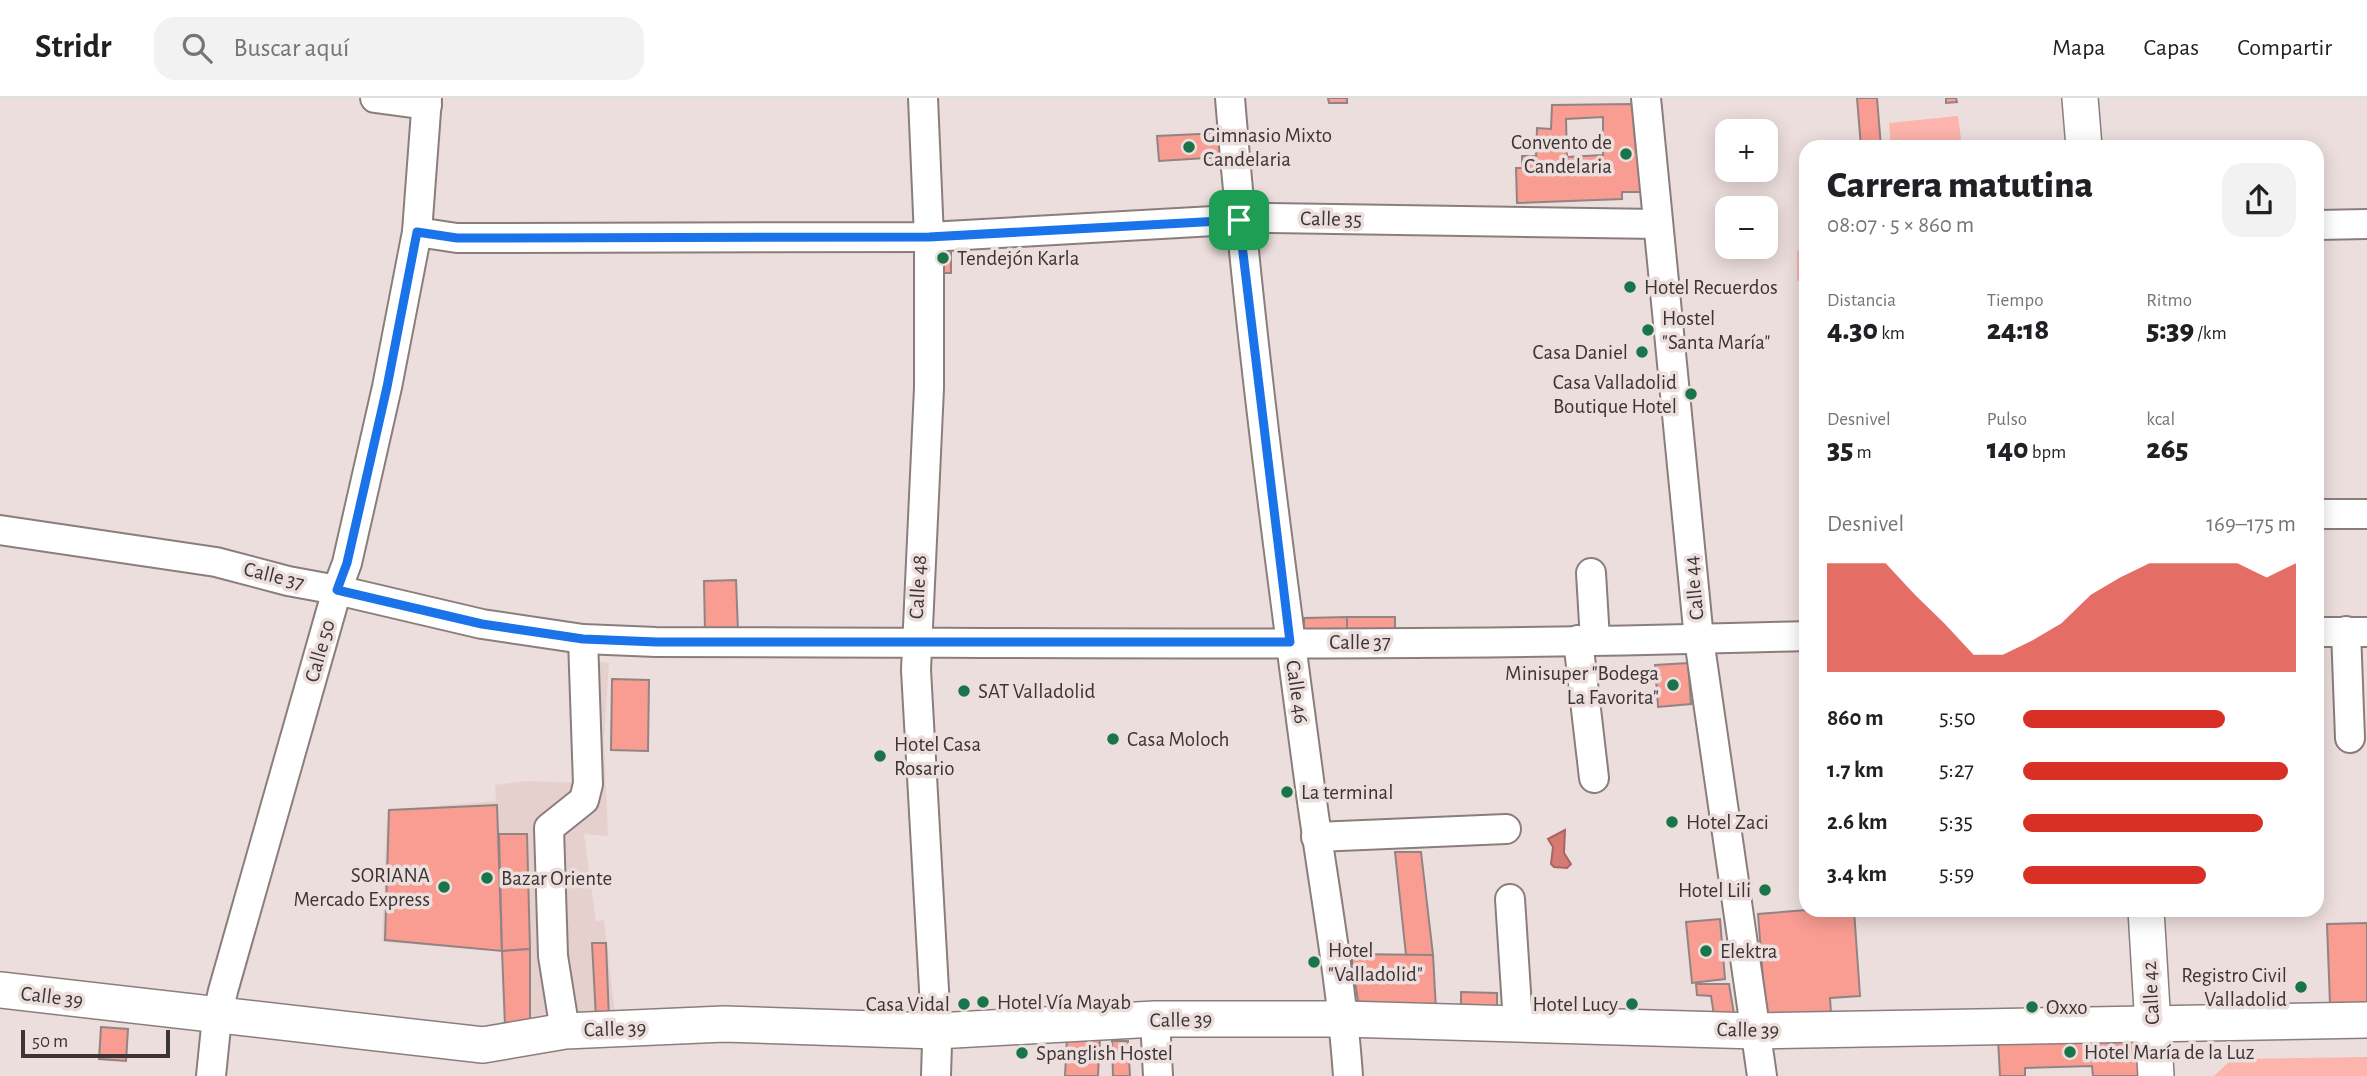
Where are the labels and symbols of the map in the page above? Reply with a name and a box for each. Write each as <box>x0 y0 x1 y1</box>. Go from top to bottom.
place label: Gimnasio Mixto Candelaria <box>1203 125 1332 170</box>
place label: Convento de Candelaria <box>1511 132 1612 177</box>
marker: Gimnasio Mixto Candelaria <box>1181 139 1197 155</box>
marker: Convento de Candelaria <box>1618 146 1634 162</box>
pin <box>1209 190 1269 250</box>
street label: Calle 35 <box>1300 208 1362 230</box>
place label: Tendejón Karla <box>957 248 1080 269</box>
marker: Tendejón Karla <box>935 250 951 266</box>
place label: Hotel Recuerdos <box>1644 277 1778 298</box>
marker: Hotel Recuerdos <box>1622 279 1638 295</box>
place label: Hostel "Santa María" <box>1662 308 1770 353</box>
marker: Hostel "Santa María" <box>1640 322 1656 338</box>
place label: Casa Daniel <box>1533 342 1628 363</box>
marker: Casa Daniel <box>1634 344 1650 360</box>
place label: Casa Valladolid Boutique Hotel <box>1553 372 1677 417</box>
marker: Casa Valladolid Boutique Hotel <box>1683 386 1699 402</box>
street label: Calle 48 <box>906 554 930 620</box>
street label: Calle 44 <box>1680 555 1708 621</box>
street label: Calle 37 <box>242 558 307 594</box>
street label: Calle 50 <box>301 617 339 685</box>
street label: Calle 37 <box>1329 632 1391 653</box>
street label: Calle 46 <box>1282 659 1312 725</box>
place label: Minisuper "Bodega La Favorita" <box>1505 663 1659 708</box>
marker: Minisuper "Bodega La Favorita" <box>1665 677 1681 693</box>
place label: SAT Valladolid <box>978 681 1096 702</box>
marker: SAT Valladolid <box>956 683 972 699</box>
place label: Casa Moloch <box>1127 729 1230 750</box>
marker: Casa Moloch <box>1105 731 1121 747</box>
place label: Hotel Casa Rosario <box>894 734 981 779</box>
marker: Hotel Casa Rosario <box>872 748 888 764</box>
place label: La terminal <box>1301 782 1393 803</box>
marker: La terminal <box>1279 784 1295 800</box>
place label: Hotel Zaci <box>1686 812 1769 833</box>
marker: Hotel Zaci <box>1664 814 1680 830</box>
place label: SORIANA Mercado Express <box>293 865 430 910</box>
place label: Bazar Oriente <box>501 868 612 889</box>
marker: Bazar Oriente <box>479 870 495 886</box>
marker: SORIANA Mercado Express <box>436 879 452 895</box>
place label: Hotel Lili <box>1678 880 1751 901</box>
marker: Hotel Lili <box>1757 882 1773 898</box>
place label: Hotel "Valladolid" <box>1328 940 1423 985</box>
place label: Elektra <box>1720 941 1778 962</box>
marker: Elektra <box>1698 943 1714 959</box>
marker: Hotel "Valladolid" <box>1306 954 1322 970</box>
street label: Calle 42 <box>2139 961 2163 1025</box>
place label: Registro Civil Valladolid <box>2181 965 2287 1010</box>
marker: Registro Civil Valladolid <box>2293 979 2309 995</box>
street label: Calle 39 <box>20 983 84 1011</box>
place label: Hotel Vía Mayab <box>997 992 1131 1013</box>
place label: Casa Vidal <box>866 994 950 1015</box>
marker: Hotel Vía Mayab <box>975 994 991 1010</box>
place label: Hotel Lucy <box>1533 994 1618 1015</box>
marker: Casa Vidal <box>956 996 972 1012</box>
marker: Hotel Lucy <box>1624 996 1640 1012</box>
place label: Oxxo <box>2046 997 2088 1018</box>
marker: Oxxo <box>2024 999 2040 1015</box>
street label: Calle 39 <box>1149 1009 1213 1031</box>
street label: Calle 39 <box>583 1017 647 1041</box>
street label: Calle 39 <box>1716 1019 1780 1041</box>
scale bar <box>21 1027 170 1059</box>
place label: Hotel María de la Luz <box>2084 1042 2254 1063</box>
place label: Spanglish Hostel <box>1036 1043 1173 1064</box>
marker: Hotel María de la Luz <box>2062 1044 2078 1060</box>
marker: Spanglish Hostel <box>1014 1045 1030 1061</box>

